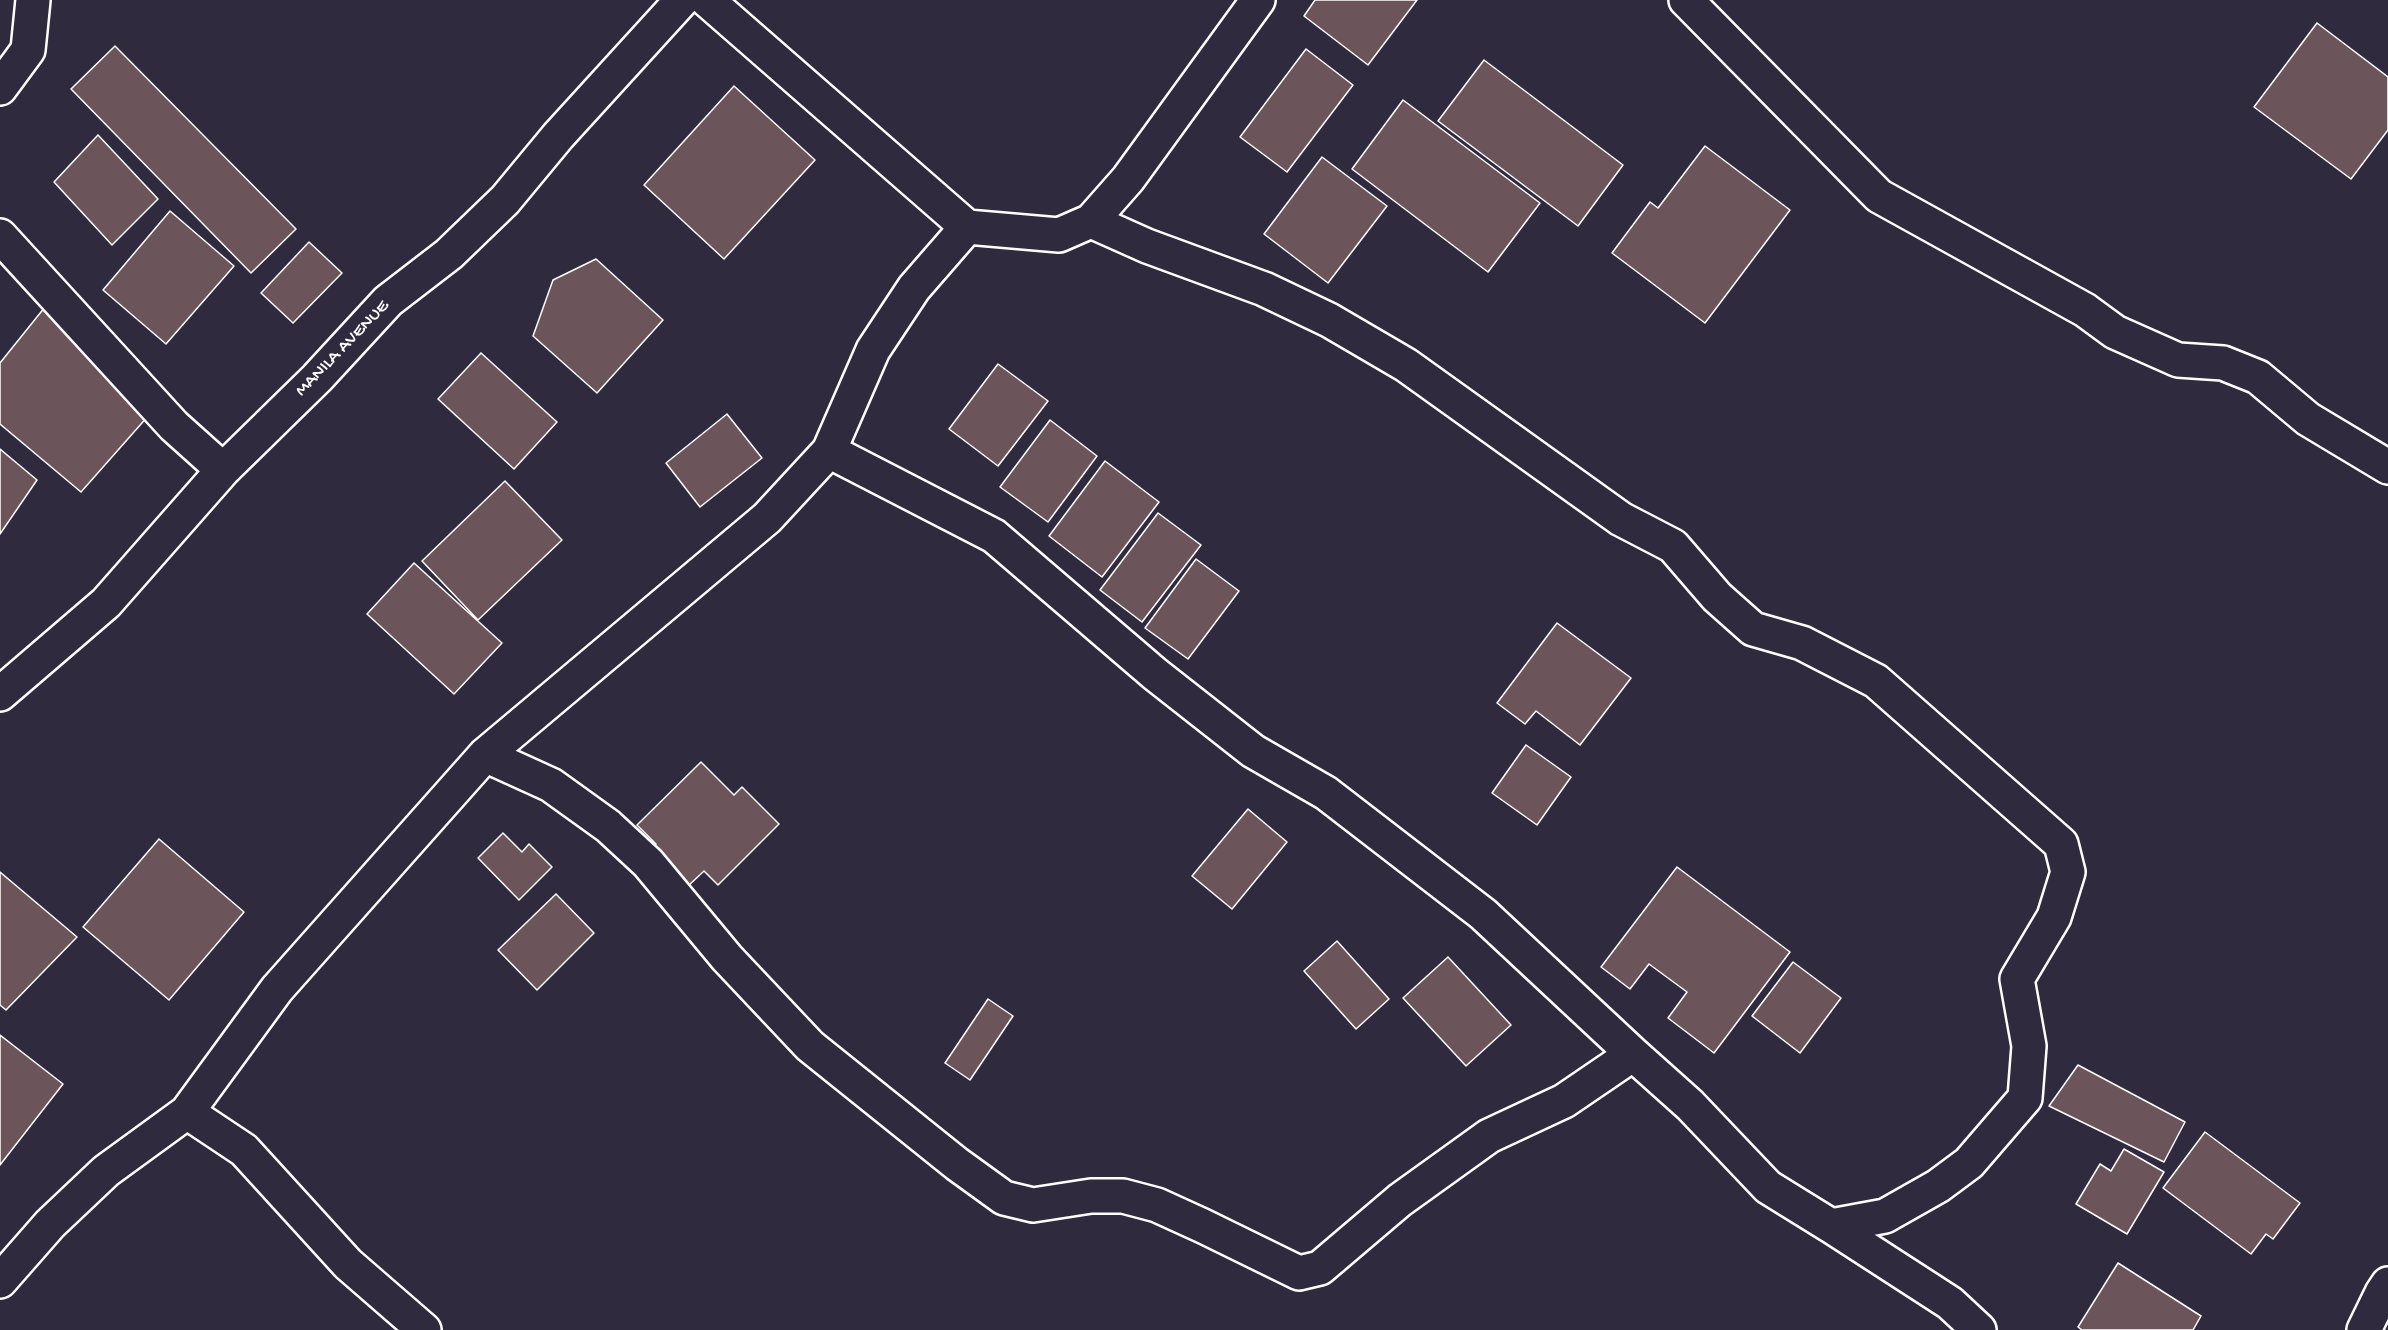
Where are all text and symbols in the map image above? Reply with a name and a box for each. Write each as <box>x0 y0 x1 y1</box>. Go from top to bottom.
street label: MANILA AVENUE <box>292 296 394 402</box>

